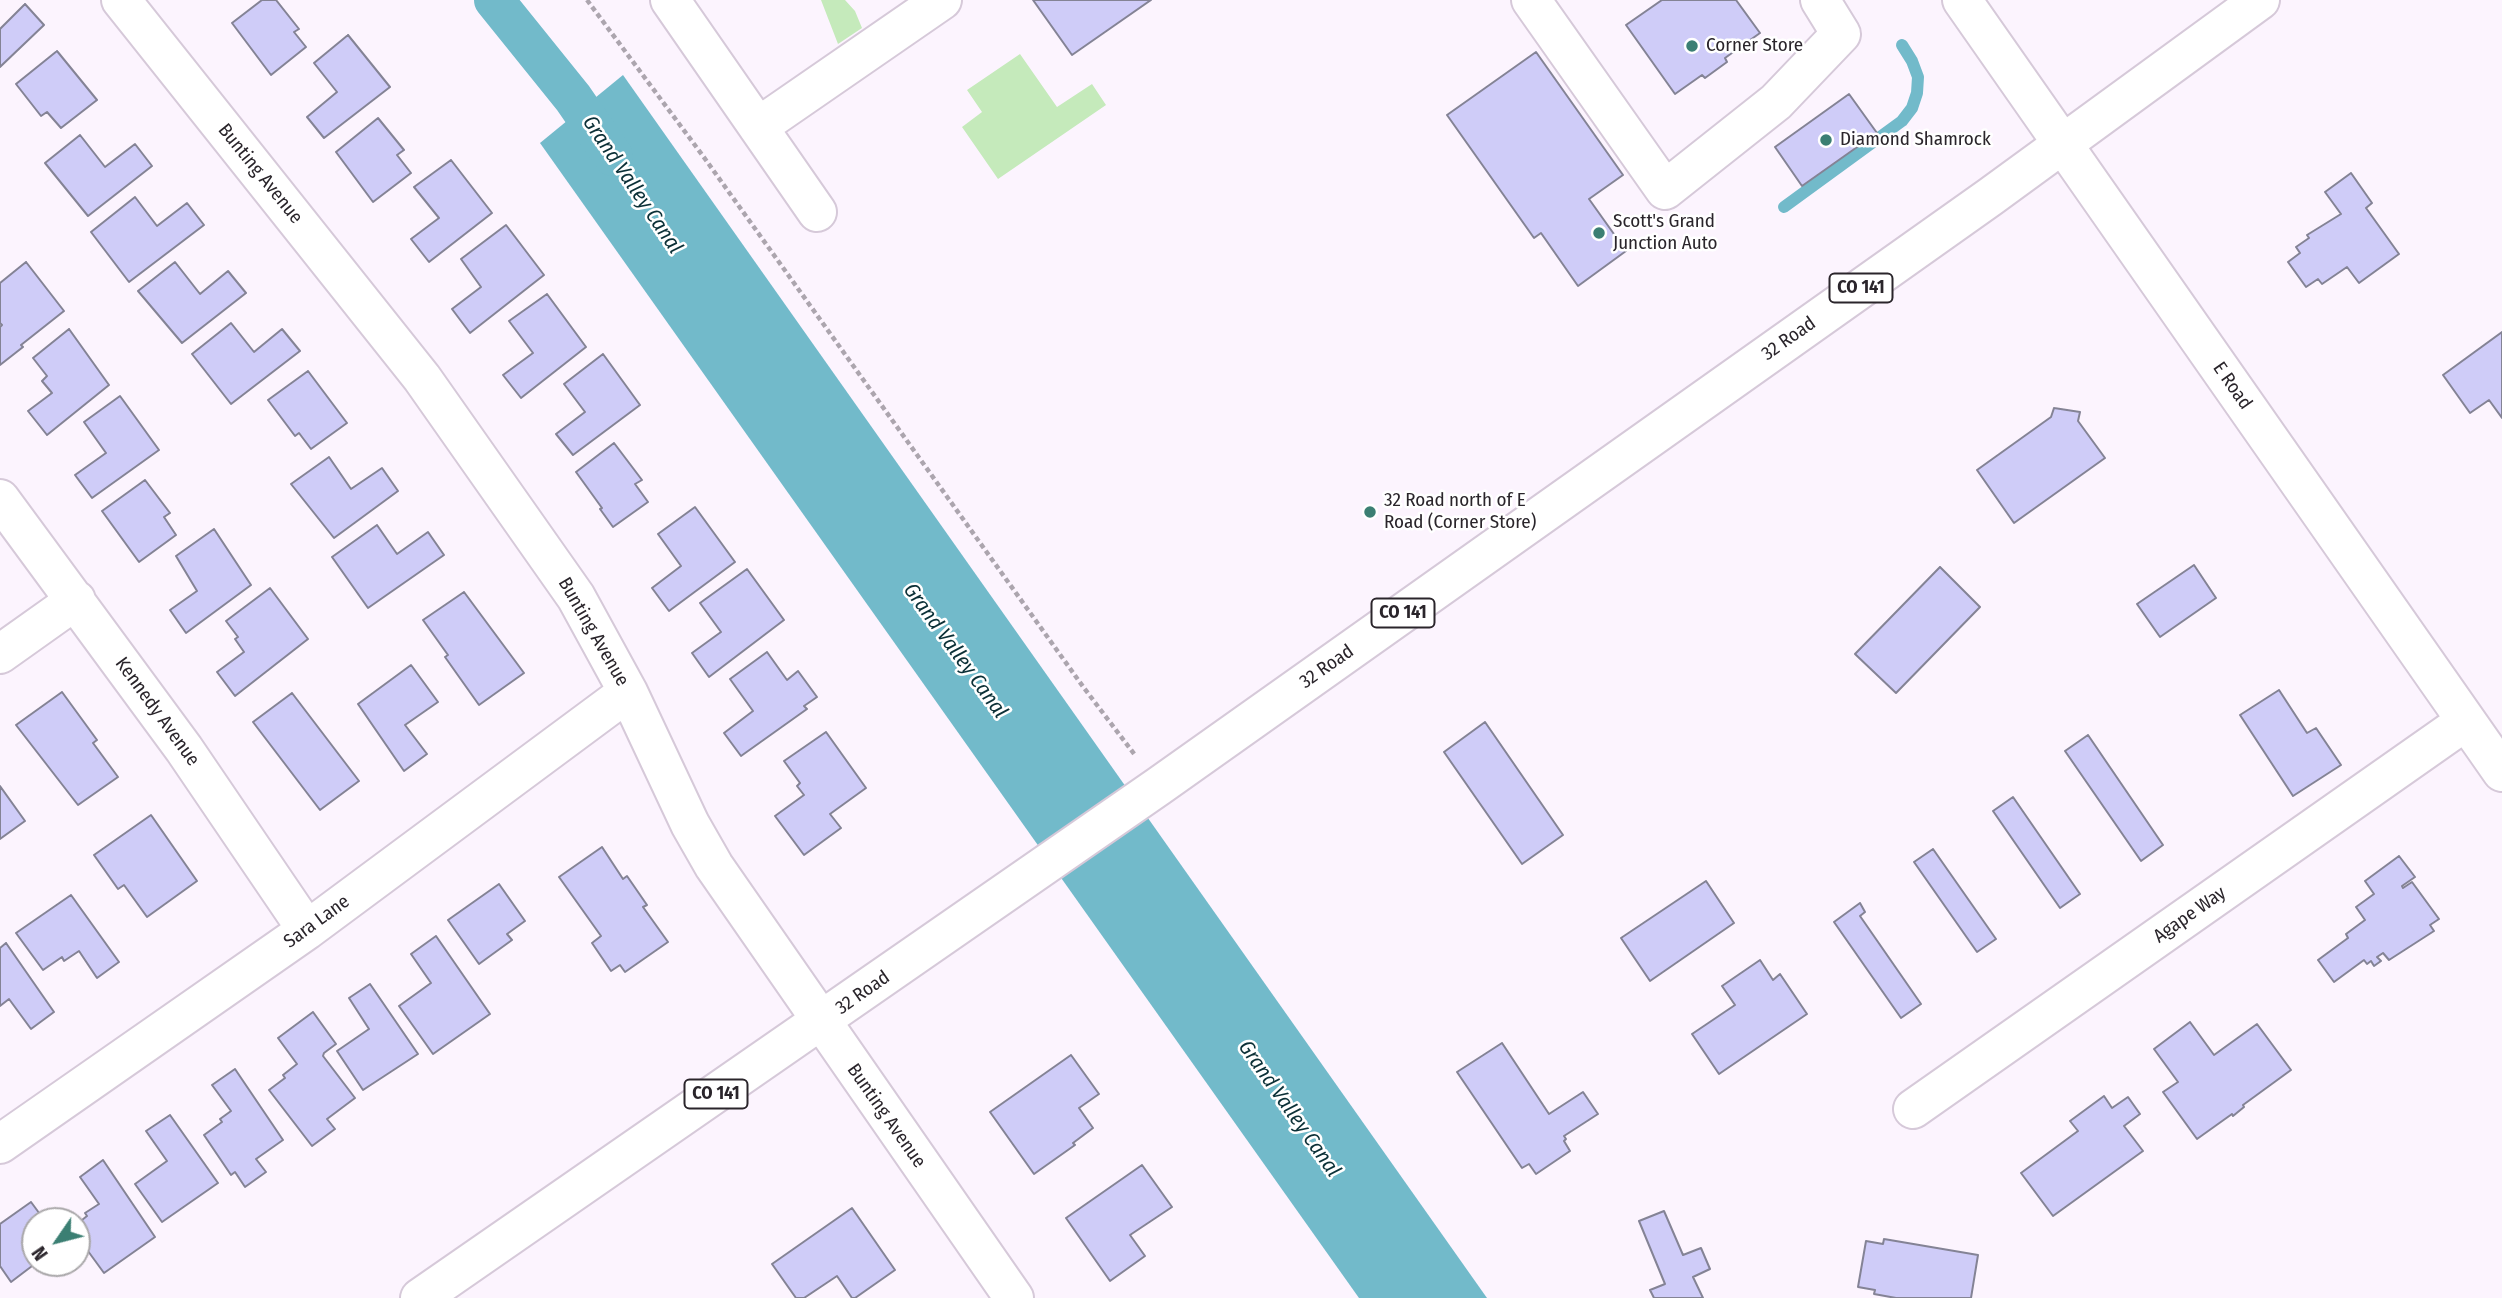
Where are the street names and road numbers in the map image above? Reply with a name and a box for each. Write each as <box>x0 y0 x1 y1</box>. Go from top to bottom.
street label: Bunting Avenue <box>213 119 307 229</box>
road number: CO 141 <box>1829 274 1892 302</box>
street label: 32 Road <box>1758 312 1820 366</box>
street label: E Road <box>2208 358 2256 414</box>
street label: Bunting Avenue <box>553 574 633 690</box>
road number: CO 141 <box>1372 598 1434 628</box>
street label: 32 Road <box>1296 640 1358 694</box>
street label: Kennedy Avenue <box>110 653 204 771</box>
street label: Agape Way <box>2149 882 2231 948</box>
street label: Sara Lane <box>280 891 354 953</box>
street label: 32 Road <box>832 966 894 1020</box>
street label: Bunting Avenue <box>842 1060 930 1172</box>
road number: CO 141 <box>684 1079 748 1108</box>

